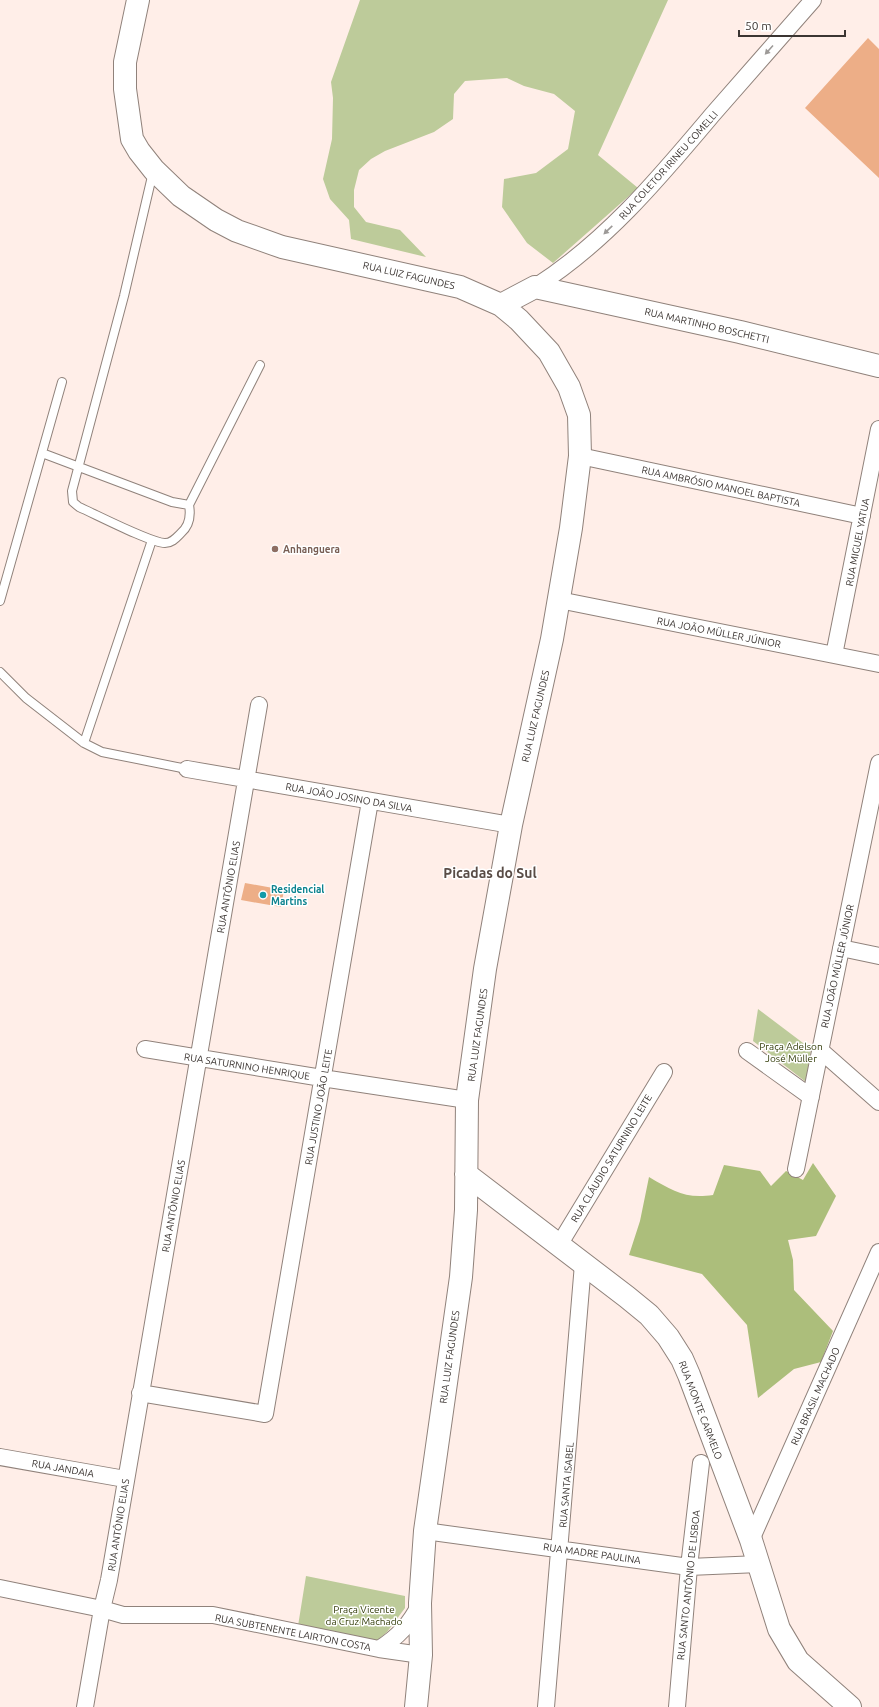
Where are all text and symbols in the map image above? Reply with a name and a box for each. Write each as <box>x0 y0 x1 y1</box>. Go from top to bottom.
scale bar <box>739 12 845 38</box>
text: 50 m <box>745 19 772 32</box>
one-way arrow <box>764 45 774 55</box>
street label: RUA COLETOR IRINEU COMELLI <box>617 109 720 222</box>
one-way arrow <box>603 225 613 235</box>
street label: RUA LUIZ FAGUNDES <box>362 260 456 291</box>
street label: RUA MARTINHO BOSCHETTI <box>644 306 770 345</box>
street label: RUA AMBRÓSIO MANOEL BAPTISTA <box>641 463 802 509</box>
street label: RUA MIGUEL YATUA <box>844 497 872 587</box>
marker: Anhanguera <box>270 544 280 554</box>
place label: Anhanguera <box>283 544 340 555</box>
street label: RUA JOÃO MÜLLER JÚNIOR <box>656 614 782 650</box>
street label: RUA LUIZ FAGUNDES <box>520 669 551 763</box>
street label: RUA JOÃO JOSINO DA SILVA <box>285 781 414 814</box>
street label: RUA ANTÔNIO ELIAS <box>215 840 242 934</box>
district label: Picadas do Sul <box>443 865 537 881</box>
place label: Residencial Martins <box>271 884 324 907</box>
marker: Residencial Martins <box>258 890 268 900</box>
street label: RUA JOÃO MÜLLER JÚNIOR <box>818 903 856 1029</box>
street label: RUA LUIZ FAGUNDES <box>466 988 489 1082</box>
park label: Praça Adelson José Müller <box>759 1041 823 1064</box>
street label: RUA JUSTINO JOÃO LEITE <box>303 1048 334 1166</box>
street label: RUA SATURNINO HENRIQUE <box>183 1051 311 1082</box>
street label: RUA CLÁUDIO SATURNINO LEITE <box>568 1091 654 1224</box>
street label: RUA ANTÔNIO ELIAS <box>160 1159 187 1253</box>
street label: RUA LUIZ FAGUNDES <box>438 1310 461 1404</box>
street label: RUA BRASIL MACHADO <box>789 1345 842 1447</box>
street label: RUA MONTE CARMELO <box>677 1359 725 1461</box>
street label: RUA SANTA ISABEL <box>557 1442 576 1528</box>
street label: RUA JANDAIA <box>31 1458 95 1479</box>
street label: RUA ANTÔNIO ELIAS <box>106 1478 131 1572</box>
street label: RUA SANTO ANTÔNIO DE LISBOA <box>675 1509 702 1661</box>
street label: RUA MADRE PAULINA <box>542 1541 642 1566</box>
park label: Praça Vicente da Cruz Machado <box>326 1604 403 1627</box>
street label: RUA SUBTENENTE LAIRTON COSTA <box>214 1612 372 1653</box>

